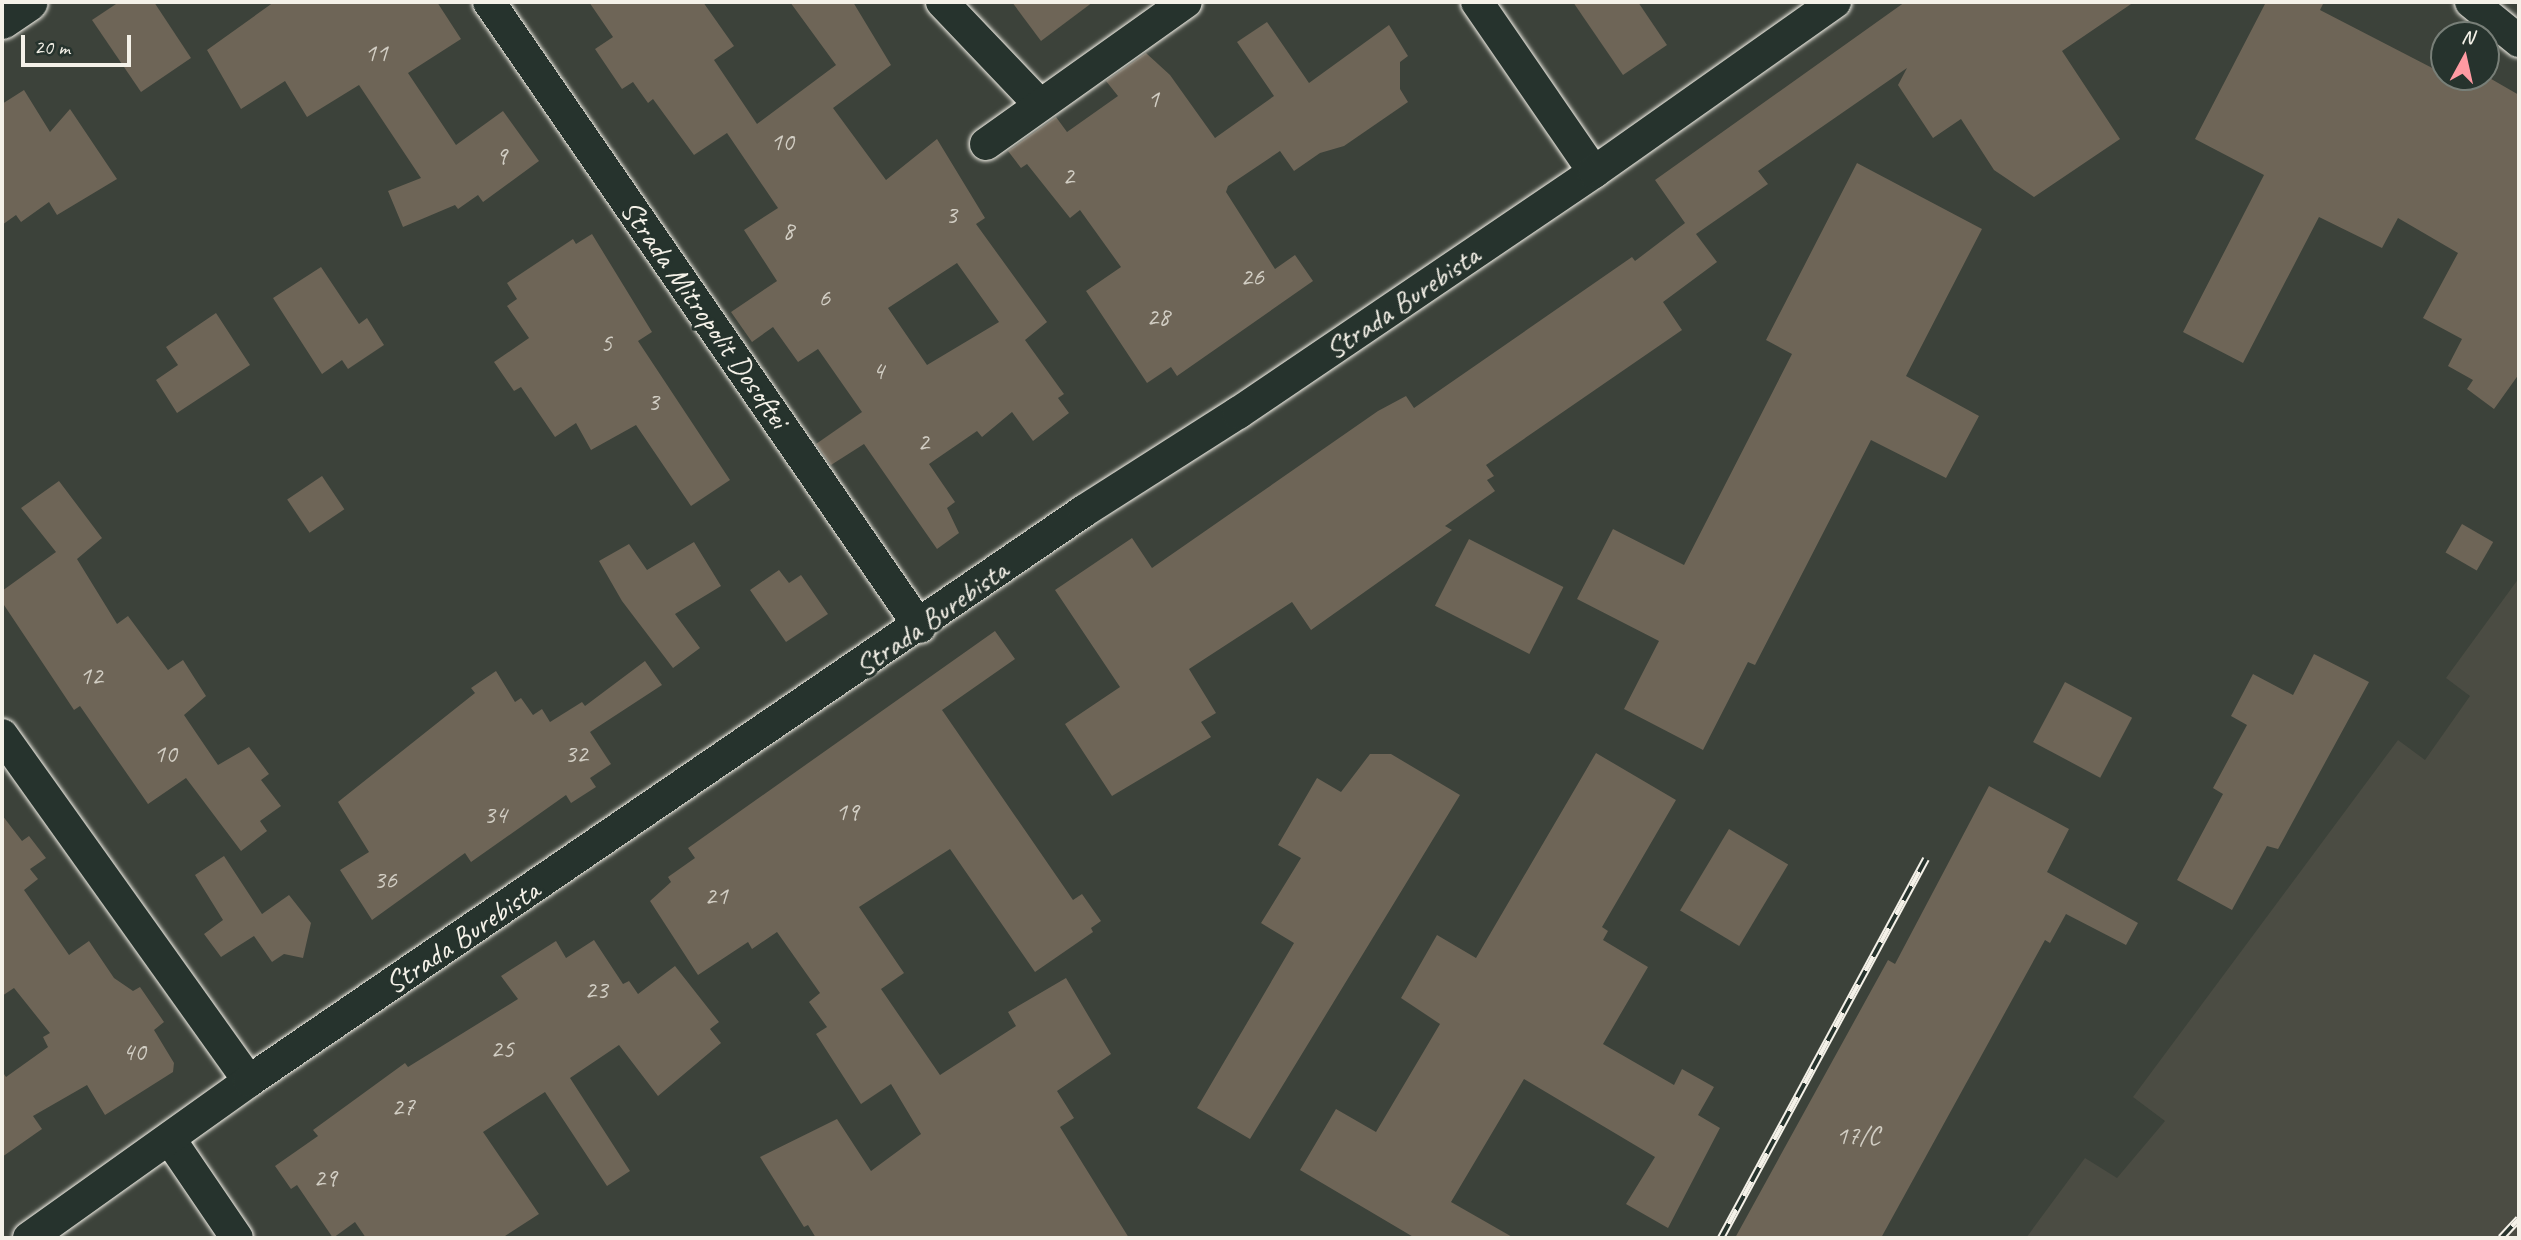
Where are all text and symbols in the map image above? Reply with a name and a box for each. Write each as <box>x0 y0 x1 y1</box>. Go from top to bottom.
scale bar <box>24 21 135 65</box>
north arrow <box>2430 21 2500 91</box>
text: N <box>2460 24 2475 50</box>
text: 20 m <box>34 34 70 60</box>
house number: 11 <box>364 37 388 69</box>
house number: 1 <box>1147 83 1159 115</box>
house number: 10 <box>770 126 794 158</box>
house number: 9 <box>495 140 507 172</box>
house number: 2 <box>1062 160 1074 192</box>
street label: Strada Mitropolit Dosoftei <box>613 193 797 435</box>
house number: 3 <box>945 199 957 231</box>
house number: 8 <box>782 215 794 247</box>
street label: Strada Burebista <box>1318 237 1486 367</box>
house number: 26 <box>1240 261 1264 293</box>
house number: 6 <box>818 282 830 314</box>
house number: 28 <box>1146 301 1170 333</box>
house number: 5 <box>600 327 612 359</box>
house number: 4 <box>872 355 884 387</box>
house number: 3 <box>647 386 659 418</box>
house number: 2 <box>917 426 929 458</box>
street label: Strada Burebista <box>847 552 1015 684</box>
house number: 12 <box>79 660 103 692</box>
house number: 10 <box>153 738 177 770</box>
house number: 32 <box>564 738 588 770</box>
house number: 19 <box>835 796 859 828</box>
house number: 34 <box>483 799 507 831</box>
house number: 36 <box>373 864 397 896</box>
street label: Strada Burebista <box>378 872 546 1002</box>
house number: 21 <box>704 880 728 912</box>
house number: 23 <box>584 974 608 1006</box>
house number: 25 <box>490 1033 514 1065</box>
house number: 40 <box>122 1036 146 1068</box>
house number: 27 <box>391 1091 415 1123</box>
house number: 17/C <box>1836 1120 1880 1152</box>
house number: 29 <box>313 1162 337 1194</box>

